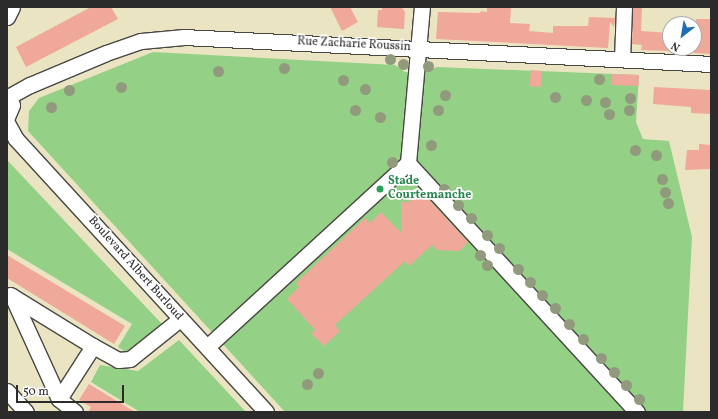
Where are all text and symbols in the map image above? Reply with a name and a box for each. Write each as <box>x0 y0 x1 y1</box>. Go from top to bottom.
north arrow <box>662 16 702 56</box>
street label: Rue Zacharie Roussin <box>297 35 411 55</box>
text: N <box>669 37 683 54</box>
place label: Stade Courtemanche <box>388 175 471 203</box>
marker: Stade Courtemanche <box>375 184 385 194</box>
street label: Boulevard Albert Burloud <box>84 214 186 324</box>
scale bar <box>18 377 126 403</box>
text: 50 m <box>23 384 49 400</box>

